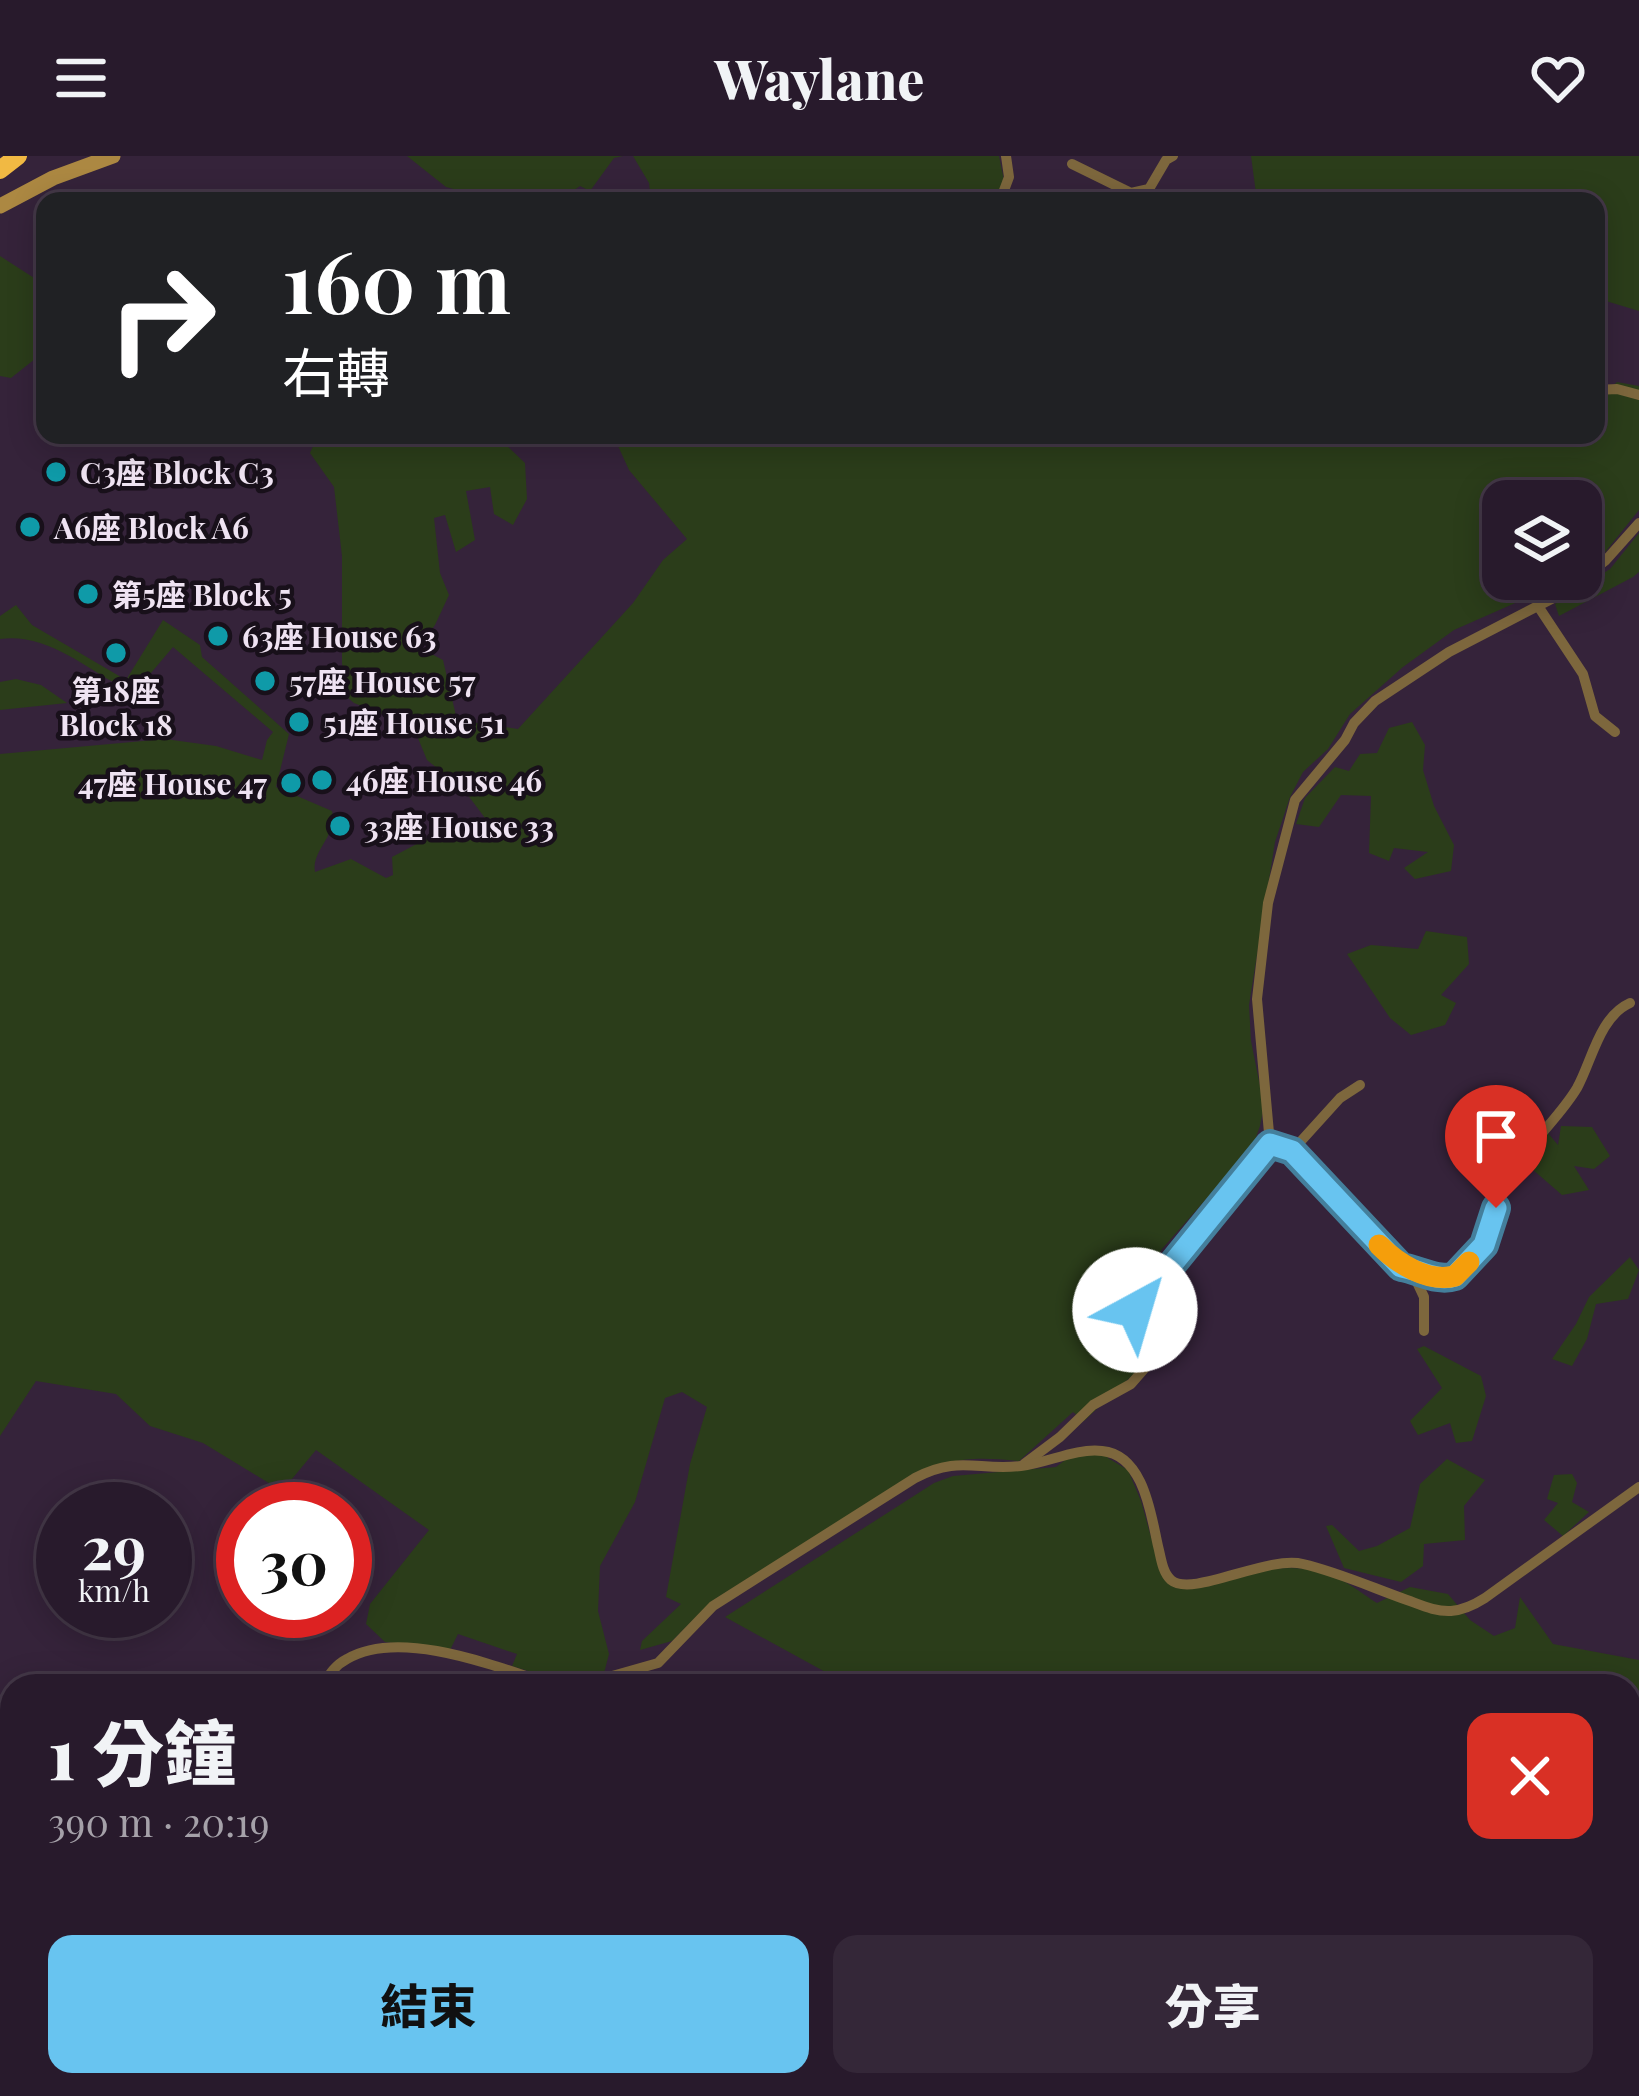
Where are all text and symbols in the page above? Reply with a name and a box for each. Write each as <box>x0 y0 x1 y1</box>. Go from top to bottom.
text: Waylane <box>714 42 925 114</box>
icon: menu <box>48 45 114 111</box>
icon: heart <box>1525 45 1591 111</box>
text: 160 m <box>282 223 511 335</box>
icon: right <box>84 240 240 396</box>
text: 右轉 <box>282 335 390 407</box>
place label: C3座 Block C3 <box>80 452 274 492</box>
marker: C3座 Block C3 <box>43 459 69 485</box>
map controls <box>1482 480 1602 600</box>
button: layers <box>1482 480 1602 600</box>
place label: A6座 Block A6 <box>53 507 249 547</box>
marker: A6座 Block A6 <box>17 514 43 540</box>
place label: 第5座 Block 5 <box>112 574 292 614</box>
marker: 第5座 Block 5 <box>75 581 101 607</box>
place label: 63座 House 63 <box>242 616 436 656</box>
marker: 63座 House 63 <box>205 623 231 649</box>
marker: 第18座 Block 18 <box>103 640 129 666</box>
place label: 57座 House 57 <box>289 661 476 701</box>
marker: 57座 House 57 <box>252 668 278 694</box>
place label: 第18座 Block 18 <box>59 670 173 744</box>
place label: 51座 House 51 <box>323 702 505 742</box>
marker: 51座 House 51 <box>286 709 312 735</box>
place label: 46座 House 46 <box>346 760 542 800</box>
place label: 47座 House 47 <box>78 763 267 803</box>
marker: 46座 House 46 <box>309 767 335 793</box>
marker: 47座 House 47 <box>278 770 304 796</box>
place label: 33座 House 33 <box>364 806 554 846</box>
marker: 33座 House 33 <box>327 813 353 839</box>
pin <box>1445 1085 1547 1208</box>
icon: arrive <box>1463 1103 1529 1169</box>
position arrow <box>1072 1247 1198 1373</box>
speed limit sign: 30 <box>216 1482 372 1638</box>
text: 29 <box>82 1505 146 1585</box>
text: km/h <box>78 1570 150 1610</box>
text: 1 分鐘 <box>48 1702 236 1798</box>
button: close <box>1467 1713 1593 1839</box>
text: 390 m · 20:19 <box>48 1795 270 1847</box>
button: 結束 <box>48 1935 809 2073</box>
button: 分享 <box>833 1935 1593 2073</box>

